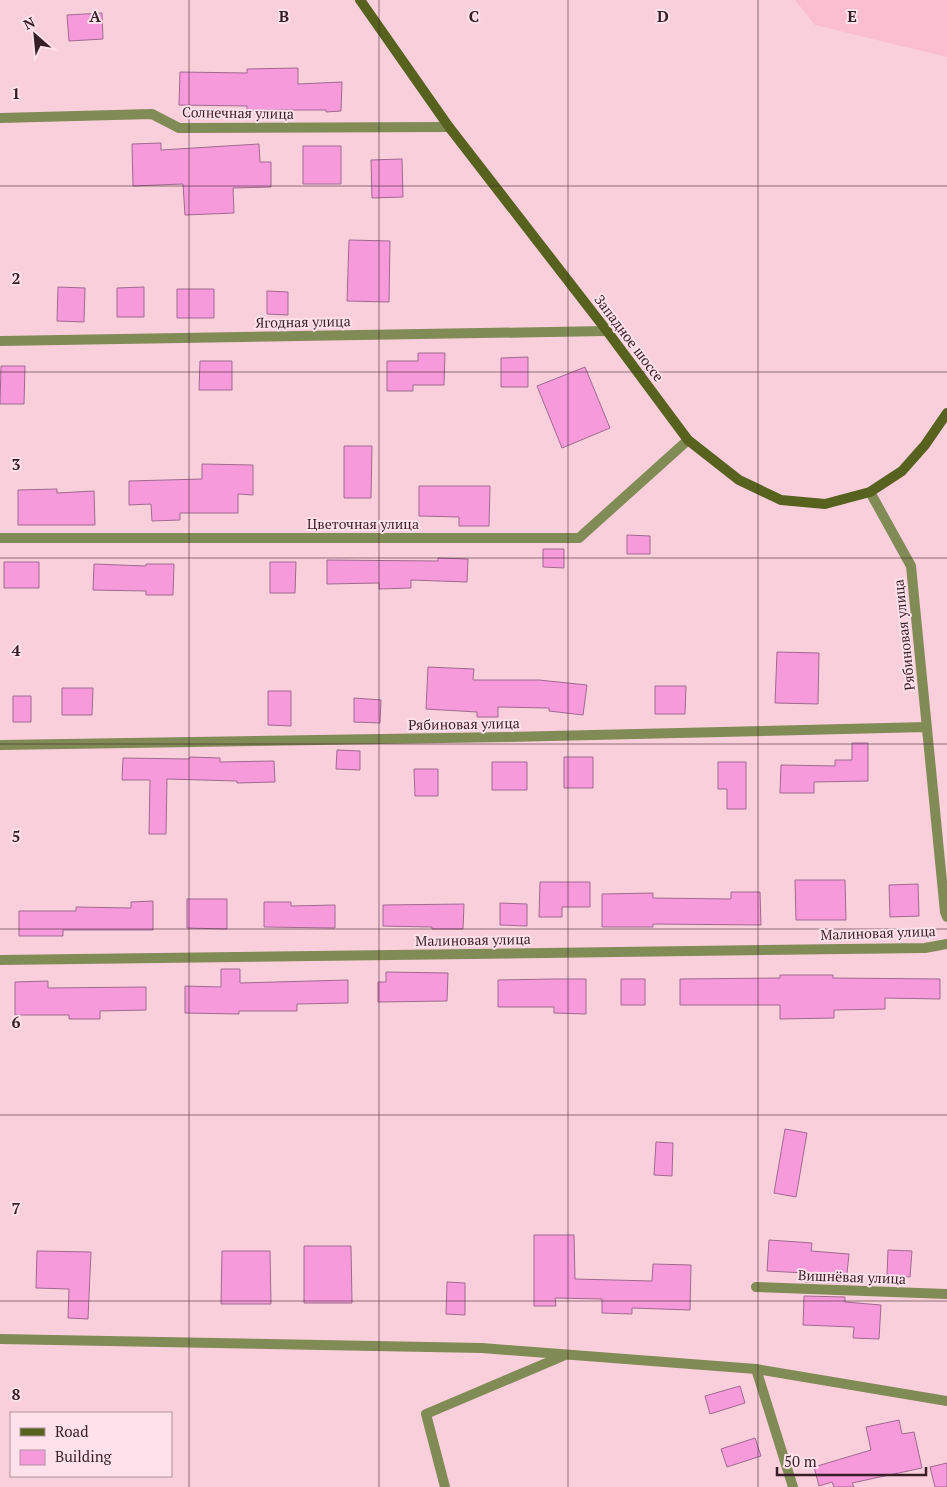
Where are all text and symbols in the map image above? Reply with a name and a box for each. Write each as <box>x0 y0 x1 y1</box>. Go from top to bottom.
text: A <box>89 5 101 27</box>
text: B <box>279 5 289 27</box>
text: C <box>469 5 479 27</box>
text: D <box>657 5 669 27</box>
text: E <box>847 5 857 27</box>
north arrow <box>10 10 60 60</box>
text: N <box>20 12 38 34</box>
text: 1 <box>11 82 21 104</box>
street label: Солнечная улица <box>182 102 294 123</box>
text: 2 <box>11 267 21 289</box>
street label: Западное шоссе <box>590 290 668 385</box>
street label: Ягодная улица <box>255 311 351 332</box>
text: 3 <box>11 453 21 475</box>
street label: Цветочная улица <box>307 514 419 533</box>
street label: Рябиновая улица <box>888 579 919 691</box>
text: 4 <box>11 639 21 661</box>
street label: Рябиновая улица <box>408 713 520 734</box>
text: 5 <box>11 825 21 847</box>
street label: Малиновая улица <box>820 921 936 944</box>
street label: Малиновая улица <box>415 929 531 950</box>
text: 6 <box>11 1011 21 1033</box>
text: 7 <box>11 1197 21 1219</box>
street label: Вишнёвая улица <box>798 1265 906 1288</box>
text: 8 <box>11 1383 21 1405</box>
legend <box>10 1412 172 1477</box>
text: Road <box>55 1421 88 1441</box>
scale bar <box>777 1444 926 1476</box>
text: Building <box>55 1446 113 1466</box>
text: 50 m <box>784 1451 817 1471</box>

